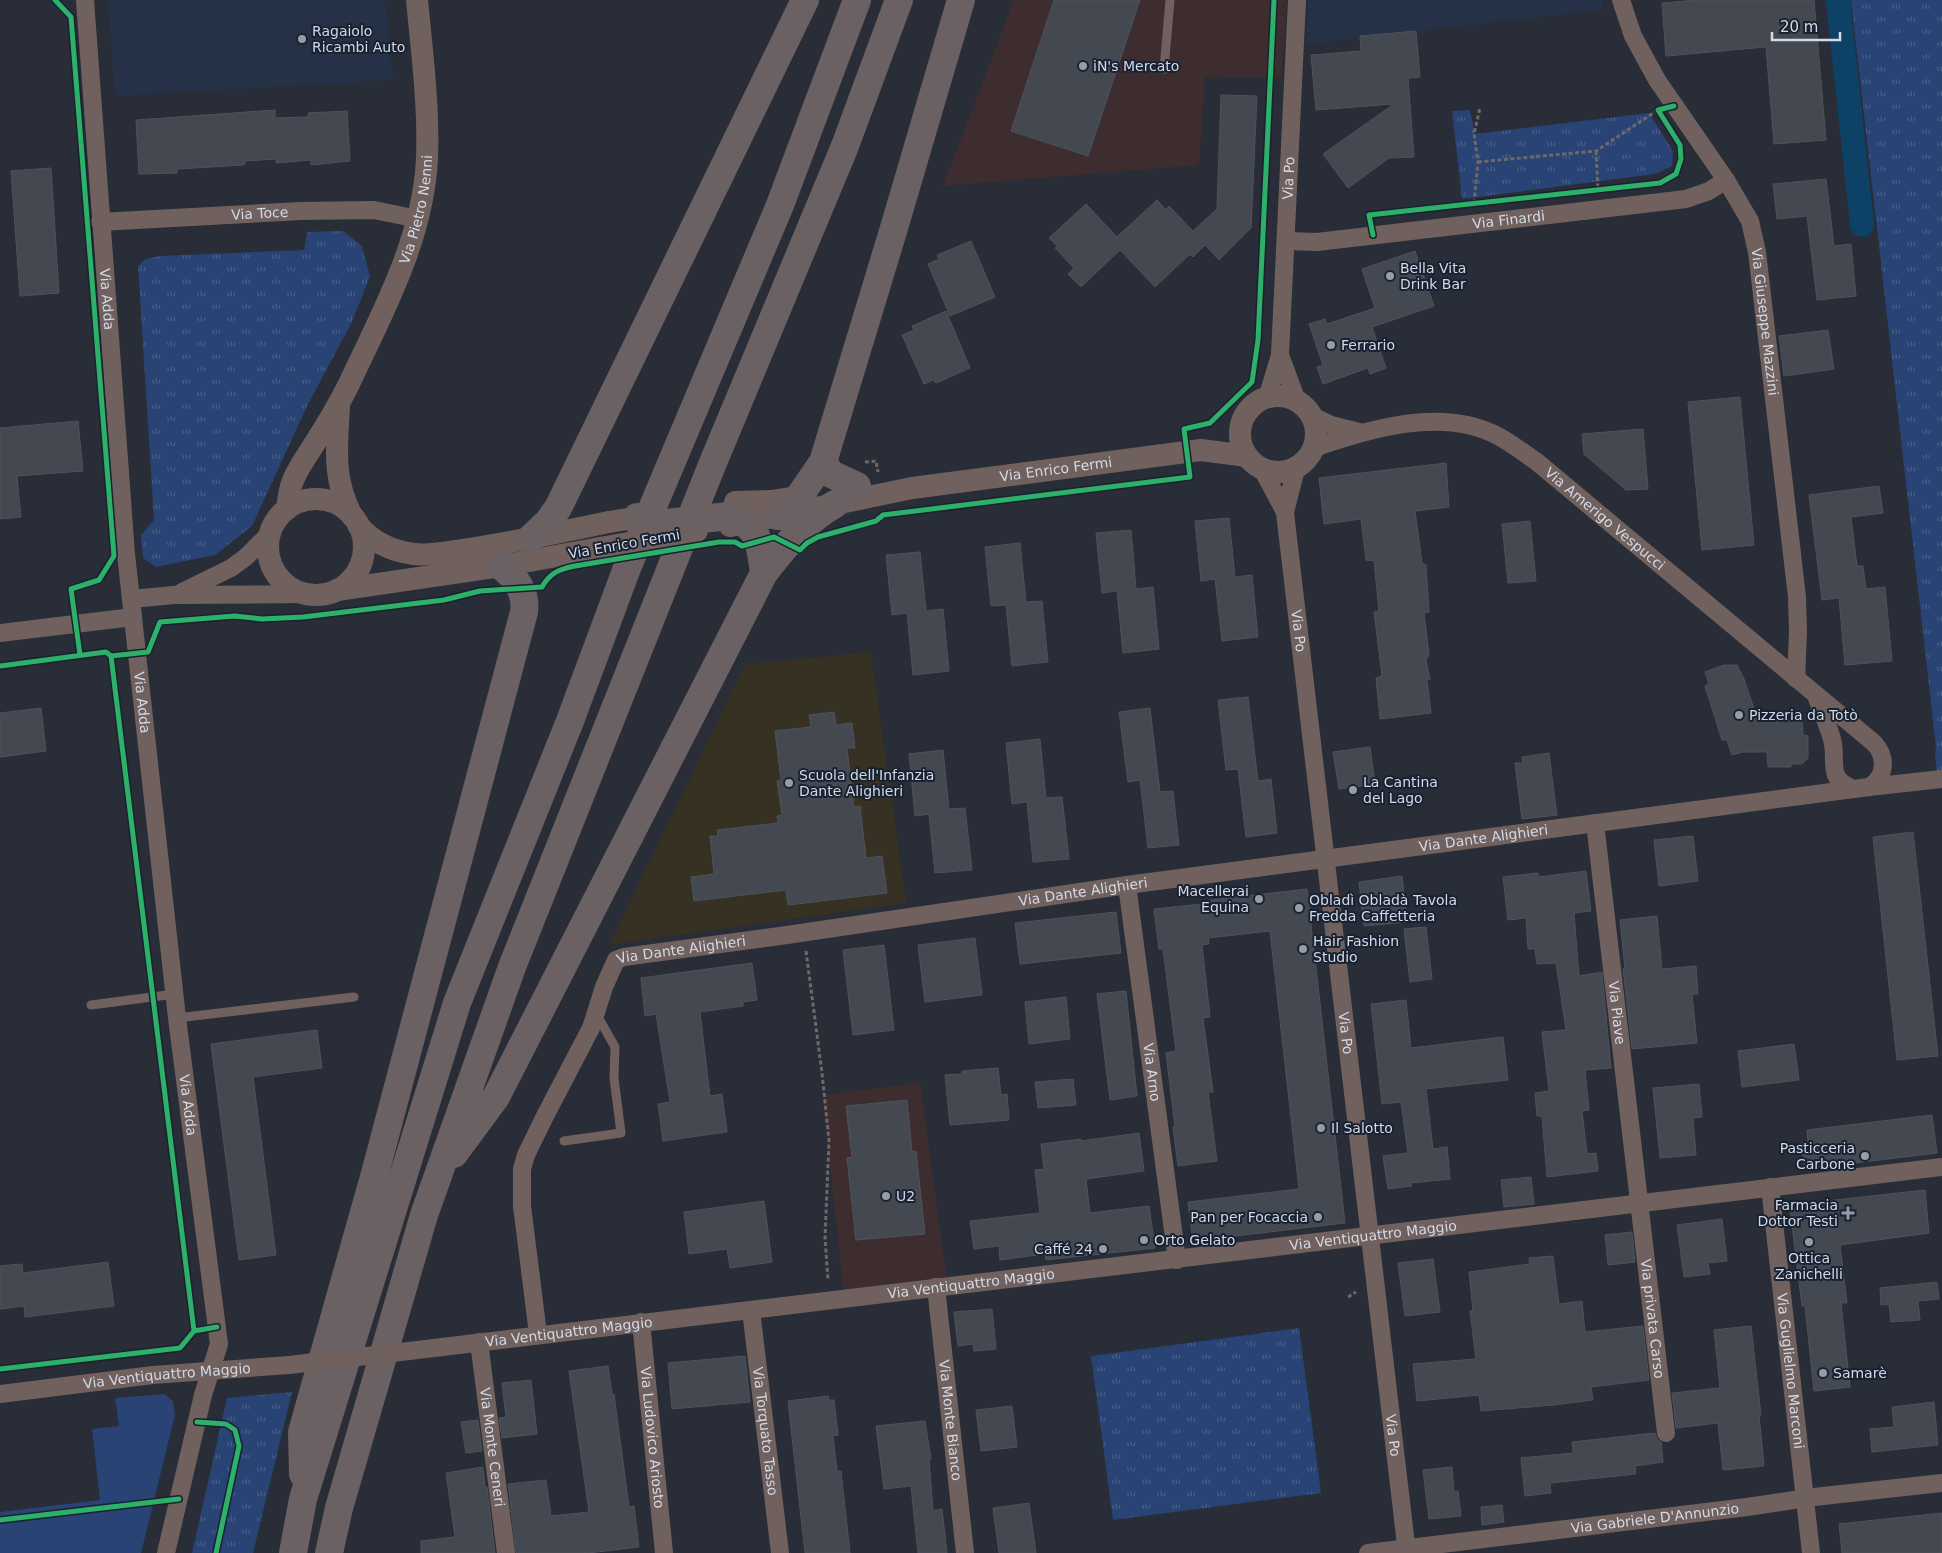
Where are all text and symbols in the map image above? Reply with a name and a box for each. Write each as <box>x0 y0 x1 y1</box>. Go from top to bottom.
scale bar <box>1772 10 1840 42</box>
text: 20 m <box>1780 18 1818 36</box>
place label: Ragaiolo Ricambi Auto <box>312 23 405 55</box>
marker: Ragaiolo Ricambi Auto <box>296 33 308 45</box>
place label: iN's Mercato <box>1093 58 1179 74</box>
marker: iN's Mercato <box>1077 60 1089 72</box>
street label: Via Pietro Nenni <box>396 155 435 266</box>
street label: Via Po <box>1279 156 1297 200</box>
street label: Via Toce <box>231 204 289 223</box>
street label: Via Finardi <box>1472 207 1546 232</box>
street label: Via Giuseppe Mazzini <box>1749 247 1782 396</box>
place label: Bella Vita Drink Bar <box>1400 260 1466 292</box>
street label: Via Adda <box>97 268 117 331</box>
marker: Bella Vita Drink Bar <box>1384 270 1396 282</box>
place label: Ferrario <box>1341 337 1395 353</box>
marker: Ferrario <box>1325 339 1337 351</box>
street label: Via Enrico Fermi <box>999 454 1113 484</box>
street label: Via Amerigo Vespucci <box>1542 464 1668 573</box>
street label: Via Enrico Fermi <box>567 526 681 562</box>
street label: Via Po <box>1288 609 1309 653</box>
street label: Via Adda <box>131 671 154 734</box>
place label: Pizzeria da Totò <box>1749 707 1858 723</box>
marker: Pizzeria da Totò <box>1733 709 1745 721</box>
place label: Scuola dell'Infanzia Dante Alighieri <box>799 767 934 799</box>
place label: La Cantina del Lago <box>1363 774 1438 806</box>
marker: Scuola dell'Infanzia Dante Alighieri <box>783 777 795 789</box>
marker: La Cantina del Lago <box>1347 784 1359 796</box>
street label: Via Dante Alighieri <box>1418 821 1549 854</box>
street label: Via Dante Alighieri <box>1017 874 1149 909</box>
place label: Macellerai Equina <box>1177 883 1249 915</box>
place label: Obladì Obladà Tavola Fredda Caffetteria <box>1309 892 1457 924</box>
marker: Macellerai Equina <box>1253 893 1265 905</box>
marker: Obladì Obladà Tavola Fredda Caffetteria <box>1293 902 1305 914</box>
street label: Via Dante Alighieri <box>614 933 747 967</box>
place label: Hair Fashion Studio <box>1313 933 1399 965</box>
marker: Hair Fashion Studio <box>1297 943 1309 955</box>
street label: Via Piave <box>1605 980 1629 1045</box>
street label: Via Po <box>1336 1011 1356 1055</box>
street label: Via Arno <box>1140 1042 1164 1103</box>
street label: Via Adda <box>176 1073 200 1137</box>
place label: Il Salotto <box>1331 1120 1393 1136</box>
marker: Il Salotto <box>1315 1122 1327 1134</box>
place label: Pasticceria Carbone <box>1780 1140 1855 1172</box>
marker: Pasticceria Carbone <box>1859 1150 1871 1162</box>
place label: U2 <box>896 1188 915 1204</box>
marker: U2 <box>880 1190 892 1202</box>
place label: Farmacia Dottor Testi <box>1757 1197 1838 1229</box>
marker: Farmacia Dottor Testi <box>1842 1207 1854 1219</box>
place label: Pan per Focaccia <box>1190 1209 1308 1225</box>
marker: Pan per Focaccia <box>1312 1211 1324 1223</box>
street label: Via Ventiquattro Maggio <box>1289 1217 1458 1253</box>
place label: Orto Gelato <box>1154 1232 1235 1248</box>
marker: Orto Gelato <box>1138 1234 1150 1246</box>
marker: Ottica Zanichelli <box>1803 1236 1815 1248</box>
place label: Caffé 24 <box>1034 1241 1093 1257</box>
marker: Caffé 24 <box>1097 1243 1109 1255</box>
place label: Ottica Zanichelli <box>1775 1250 1843 1282</box>
street label: Via privata Carso <box>1638 1258 1668 1379</box>
street label: Via Ventiquattro Maggio <box>886 1266 1056 1302</box>
street label: Via Guglielmo Marconi <box>1774 1292 1807 1450</box>
street label: Via Ventiquattro Maggio <box>484 1314 653 1350</box>
street label: Via Monte Bianco <box>936 1359 965 1482</box>
street label: Via Ventiquattro Maggio <box>82 1360 251 1392</box>
place label: Samarè <box>1833 1365 1887 1381</box>
street label: Via Ludovico Ariosto <box>637 1366 667 1509</box>
street label: Via Torquato Tasso <box>750 1366 781 1496</box>
marker: Samarè <box>1817 1367 1829 1379</box>
street label: Via Monte Ceneri <box>477 1387 508 1508</box>
street label: Via Po <box>1383 1413 1404 1457</box>
street label: Via Gabriele D'Annunzio <box>1570 1500 1740 1536</box>

